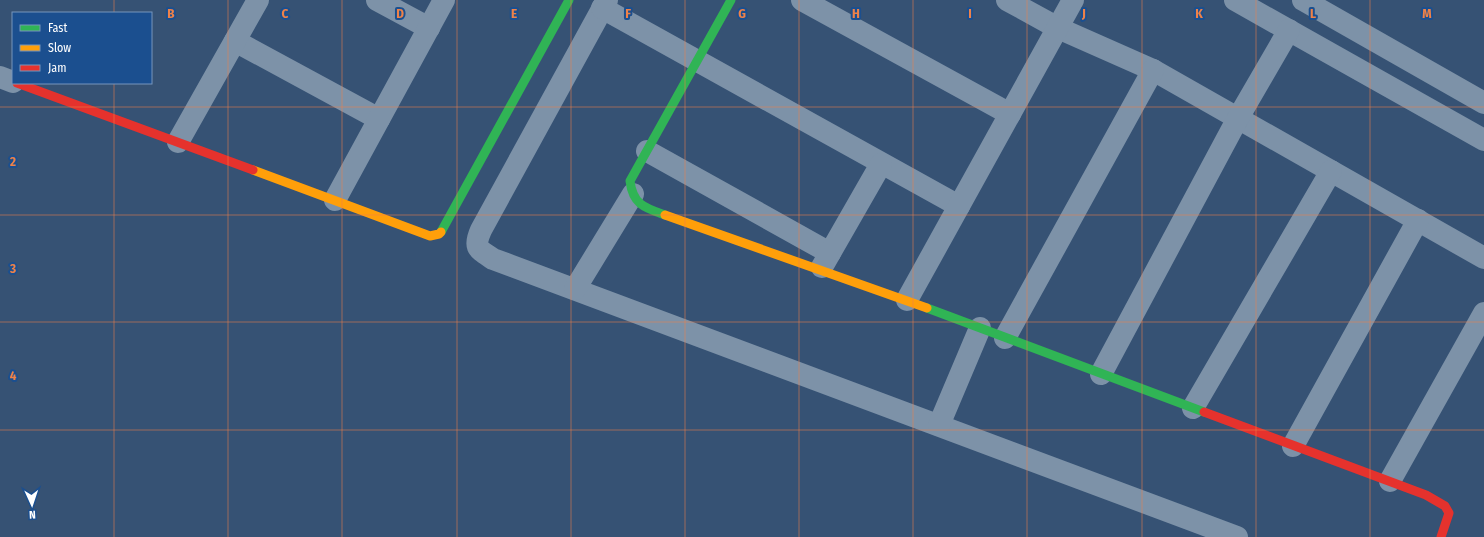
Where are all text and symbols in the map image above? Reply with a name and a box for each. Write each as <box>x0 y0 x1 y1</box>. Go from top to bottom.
text: B <box>167 6 175 21</box>
text: C <box>282 6 289 21</box>
text: D <box>396 6 404 21</box>
text: E <box>511 6 517 21</box>
text: F <box>625 6 631 21</box>
text: G <box>738 6 746 21</box>
text: H <box>852 6 860 21</box>
text: I <box>968 6 972 21</box>
text: J <box>1081 6 1086 21</box>
text: K <box>1195 6 1203 21</box>
text: L <box>1310 6 1316 21</box>
text: M <box>1422 6 1432 21</box>
legend <box>12 12 152 84</box>
text: Fast <box>48 21 67 35</box>
text: Slow <box>48 41 71 55</box>
text: Jam <box>48 61 66 75</box>
text: 2 <box>9 154 16 169</box>
text: 3 <box>9 261 16 276</box>
text: 4 <box>10 368 17 383</box>
north arrow <box>12 485 52 525</box>
text: N <box>29 508 36 521</box>

